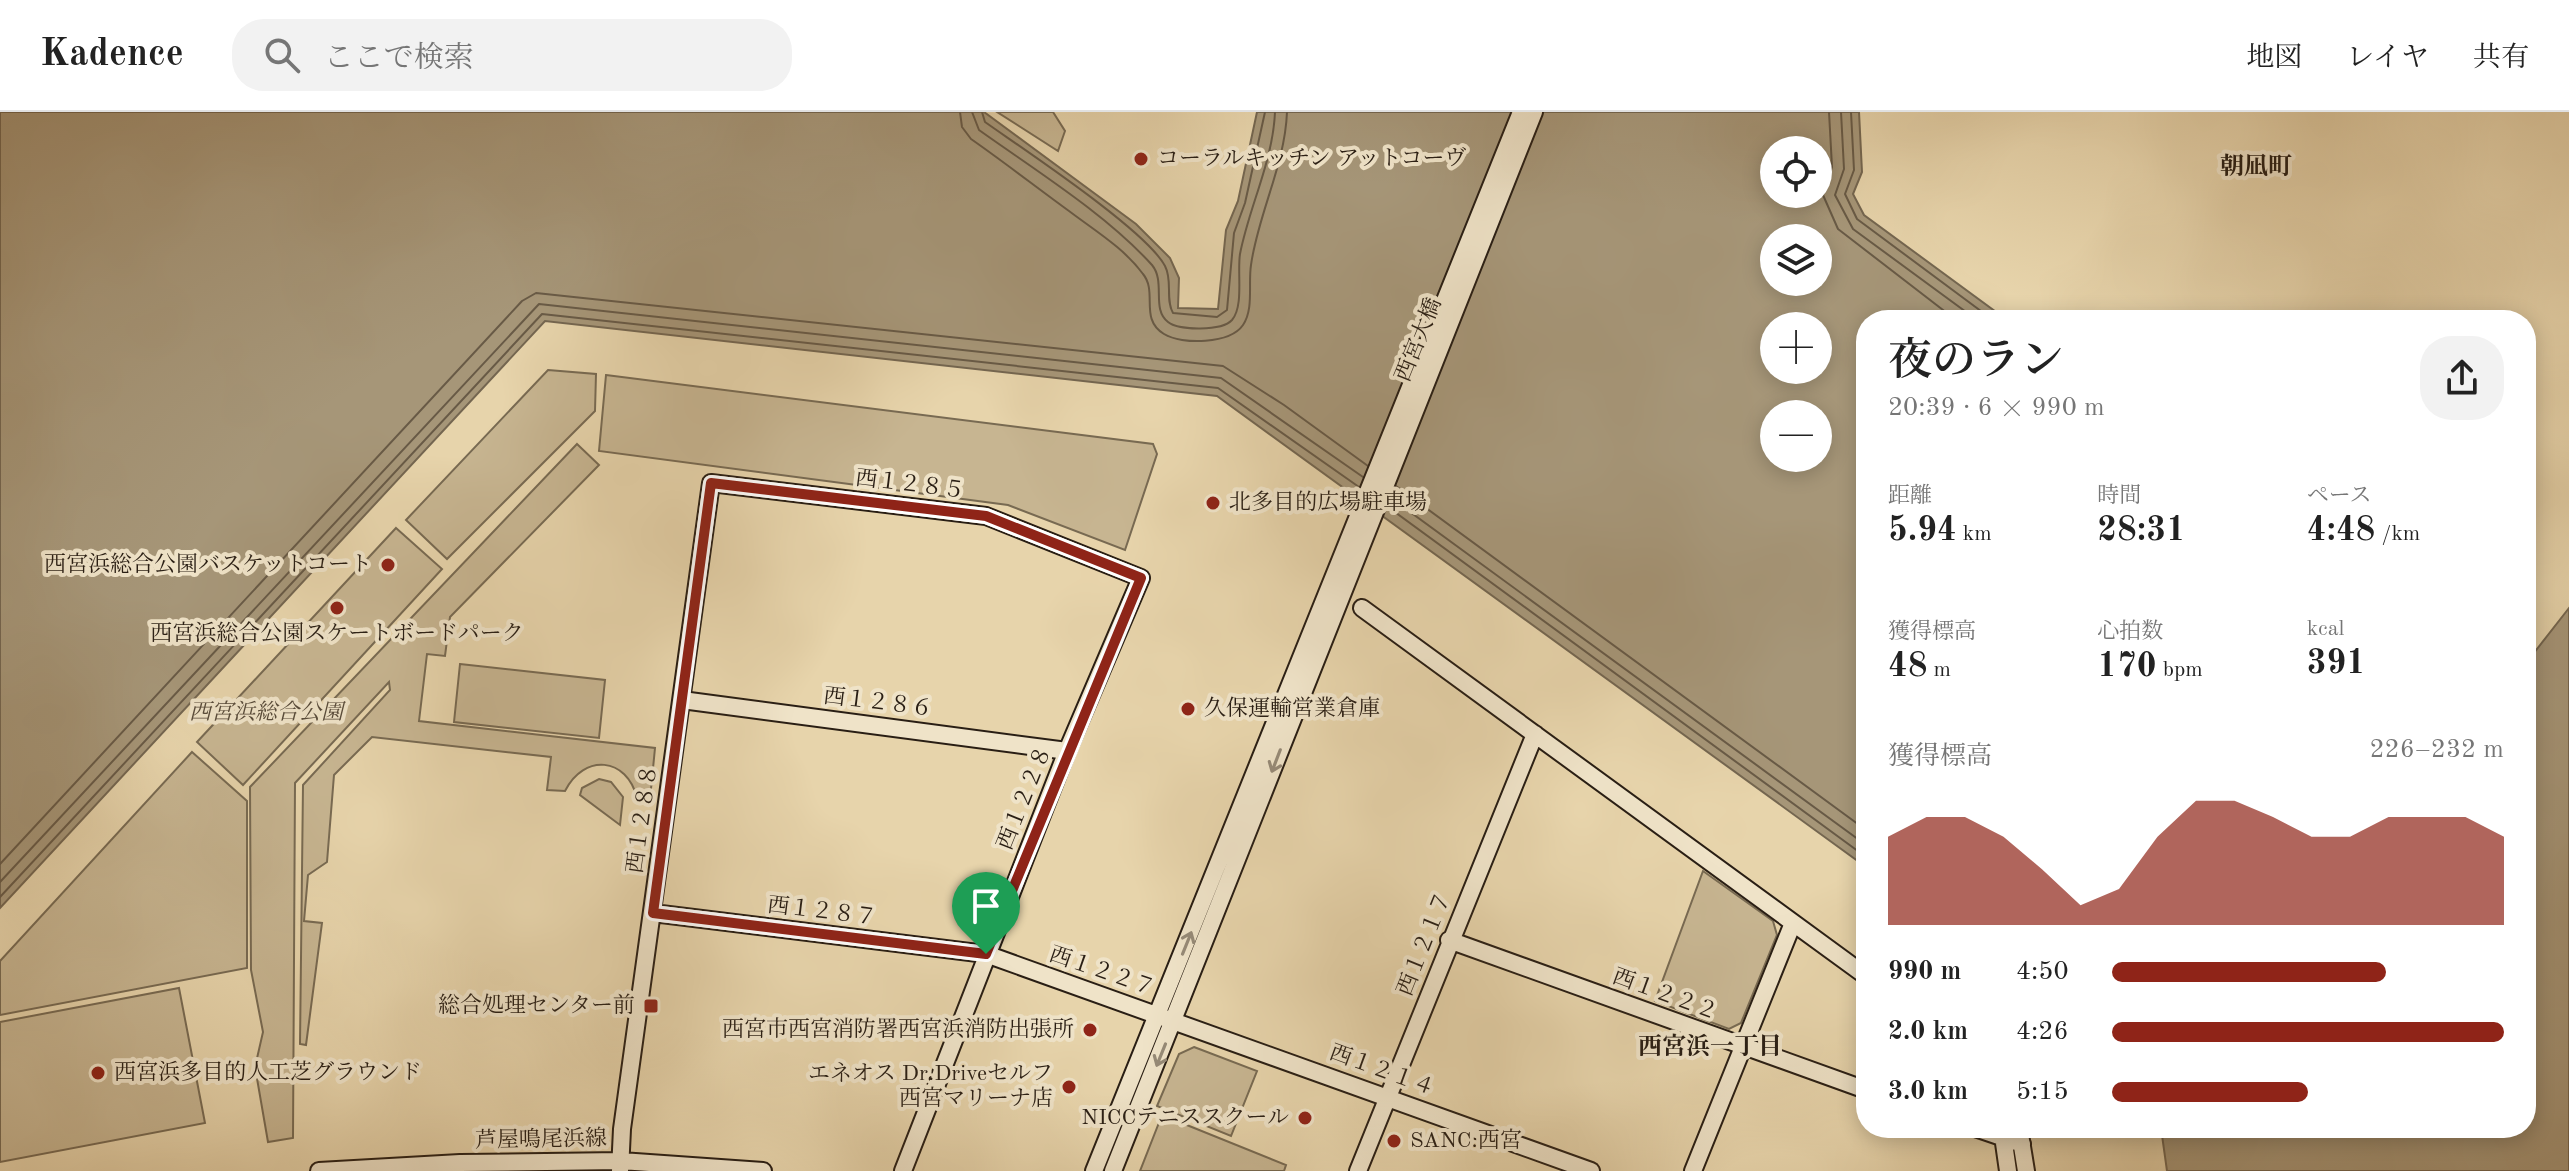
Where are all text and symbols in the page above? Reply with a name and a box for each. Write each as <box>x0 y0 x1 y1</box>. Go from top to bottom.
search box <box>232 19 792 91</box>
icon: search <box>260 33 304 77</box>
text: Kadence <box>40 36 184 74</box>
text: ここで検索 <box>324 44 474 74</box>
text: 地図 <box>2246 45 2302 73</box>
text: レイヤ <box>2346 45 2429 73</box>
text: 共有 <box>2473 45 2529 73</box>
map controls <box>1760 136 1832 472</box>
button: locate <box>1760 136 1832 208</box>
place label: コーラルキッチン アットコーヴ <box>1157 147 1467 170</box>
marker: コーラルキッチン アットコーヴ <box>1132 150 1150 168</box>
district label: 朝凪町 <box>2220 153 2292 180</box>
button: layers <box>1760 224 1832 296</box>
street label: 西宮大橋 <box>1390 294 1446 385</box>
button: + <box>1760 312 1832 384</box>
button: share <box>2420 336 2504 420</box>
text: 夜のラン <box>1888 340 2064 384</box>
text: 20:39 · 6 × 990 m <box>1888 395 2105 421</box>
button: − <box>1760 400 1832 472</box>
street label: 西１２８５ <box>854 465 966 503</box>
text: 距離 <box>1888 485 1932 507</box>
text: 時間 <box>2097 485 2141 507</box>
text: ペース <box>2307 485 2372 507</box>
place label: 北多目的広場駐車場 <box>1229 490 1427 514</box>
marker: 北多目的広場駐車場 <box>1204 494 1222 512</box>
text: 5.94 <box>1888 514 1957 548</box>
text: 28:31 <box>2097 514 2186 548</box>
text: 4:48 <box>2307 514 2375 548</box>
text: km <box>1957 523 1992 545</box>
text: /km <box>2375 523 2420 545</box>
place label: 西宮浜総合公園バスケットコート <box>44 552 372 576</box>
marker: 西宮浜総合公園バスケットコート <box>379 556 397 574</box>
marker: 西宮浜総合公園スケートボードパーク <box>328 599 346 617</box>
text: kcal <box>2307 618 2345 640</box>
place label: 西宮浜総合公園スケートボードパーク <box>150 621 524 645</box>
text: 獲得標高 <box>1888 621 1976 643</box>
text: 心拍数 <box>2097 621 2163 643</box>
text: 391 <box>2307 647 2366 681</box>
text: 48 <box>1888 650 1927 684</box>
text: 170 <box>2097 650 2157 684</box>
text: m <box>1927 659 1951 681</box>
text: bpm <box>2157 659 2203 681</box>
street label: 西１２８６ <box>822 683 934 721</box>
place label: 久保運輸営業倉庫 <box>1204 696 1380 720</box>
park label: 西宮浜総合公園 <box>189 700 346 724</box>
marker: 久保運輸営業倉庫 <box>1179 700 1197 718</box>
text: 226–232 m <box>2369 737 2504 763</box>
street label: 西１２２８ <box>992 742 1056 853</box>
text: 獲得標高 <box>1888 744 1992 770</box>
one-way arrow <box>1268 748 1282 773</box>
street label: 西１２８８ <box>622 763 662 875</box>
pin <box>952 872 1020 954</box>
icon: arrive <box>964 884 1008 928</box>
street label: 西１２１７ <box>1392 888 1456 999</box>
street label: 西１２８７ <box>766 892 878 930</box>
one-way arrow <box>1181 931 1195 956</box>
street label: 西１２２７ <box>1046 942 1158 1000</box>
text: 990 m <box>1888 959 1961 985</box>
text: 4:50 <box>2016 959 2069 985</box>
street label: 西１２２２ <box>1610 964 1721 1024</box>
place label: 総合処理センター前 <box>438 993 635 1017</box>
marker: 総合処理センター前 <box>642 997 660 1015</box>
place label: 西宮市西宮消防署西宮浜消防出張所 <box>722 1017 1074 1041</box>
text: 2.0 km <box>1888 1019 1968 1045</box>
text: 4:26 <box>2016 1019 2069 1045</box>
marker: 西宮市西宮消防署西宮浜消防出張所 <box>1081 1021 1099 1039</box>
district label: 西宮浜一丁目 <box>1638 1033 1782 1060</box>
street label: 西１２１４ <box>1327 1040 1438 1100</box>
one-way arrow <box>1152 1042 1167 1067</box>
place label: 西宮浜多目的人工芝グラウンド <box>114 1060 422 1084</box>
place label: エネオス Dr.Driveセルフ 西宮マリーナ店 <box>808 1062 1053 1110</box>
marker: 西宮浜多目的人工芝グラウンド <box>89 1064 107 1082</box>
marker: エネオス Dr.Driveセルフ 西宮マリーナ店 <box>1060 1078 1078 1096</box>
text: 3.0 km <box>1888 1079 1968 1105</box>
text: 5:15 <box>2016 1079 2069 1105</box>
place label: NICCテニススクール <box>1081 1107 1289 1129</box>
marker: NICCテニススクール <box>1296 1109 1314 1127</box>
street label: 芦屋鳴尾浜線 <box>475 1126 607 1152</box>
place label: SANC.西宮 <box>1410 1128 1522 1152</box>
marker: SANC.西宮 <box>1385 1132 1403 1150</box>

